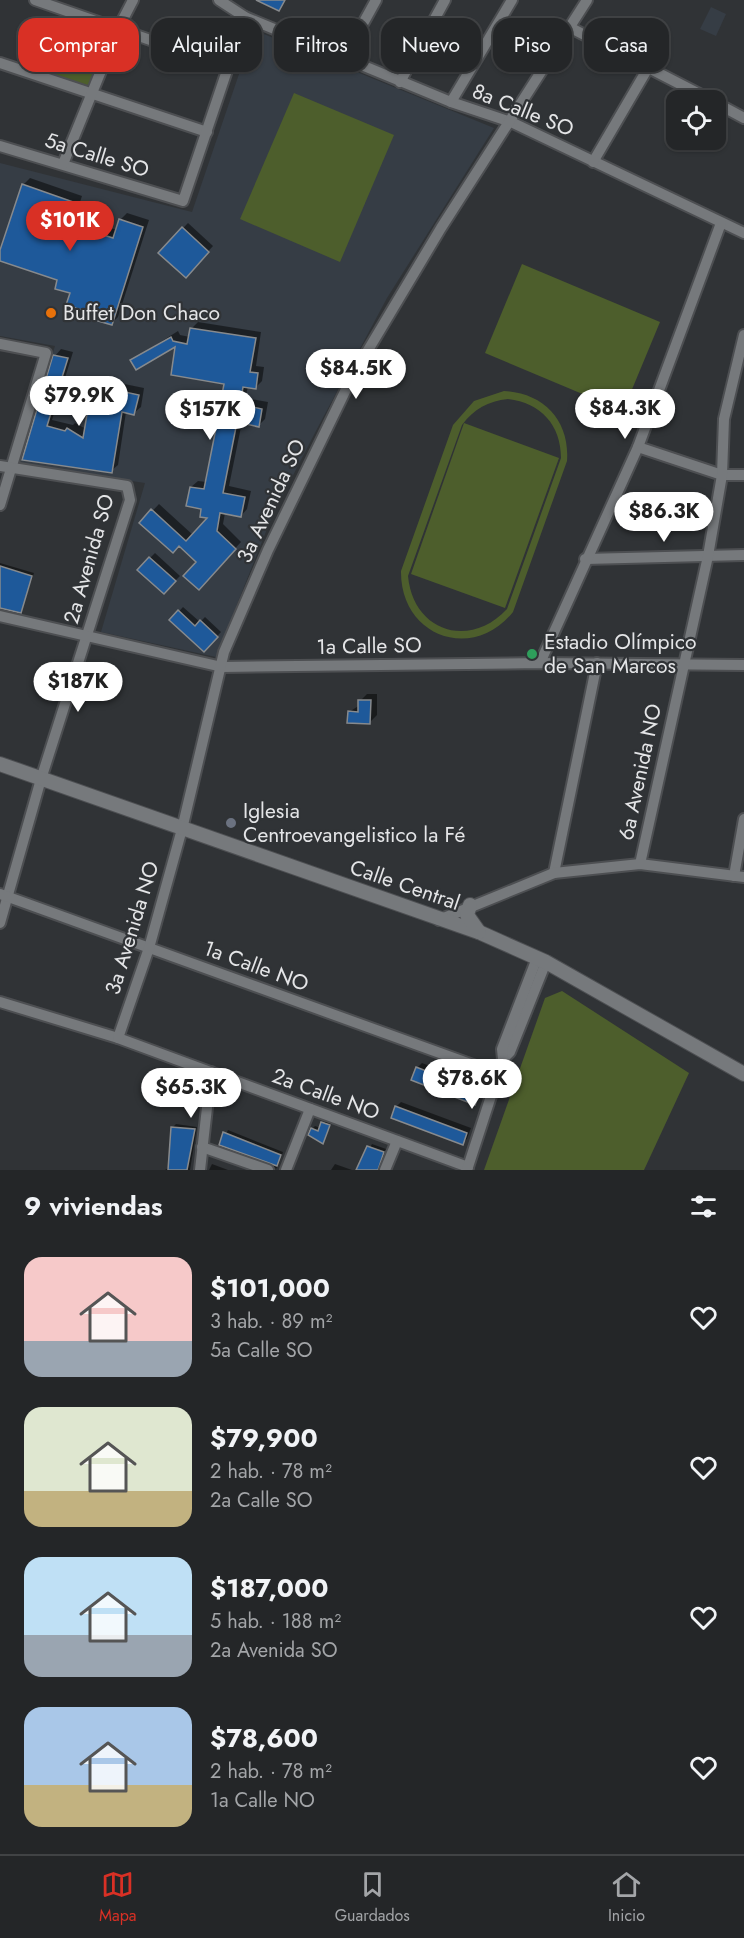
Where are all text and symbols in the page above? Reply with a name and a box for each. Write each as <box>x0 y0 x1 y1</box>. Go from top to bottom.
chip: Comprar <box>18 18 139 72</box>
chip: Alquilar <box>151 18 262 72</box>
chip: Filtros <box>274 18 369 72</box>
chip: Nuevo <box>381 18 481 72</box>
chip: Piso <box>493 18 572 72</box>
chip: Casa <box>584 18 669 72</box>
street label: 8a Calle SO <box>468 76 578 144</box>
map controls <box>666 90 726 150</box>
button: locate <box>666 90 726 150</box>
street label: 5a Calle SO <box>41 125 153 185</box>
pin: $101K <box>28 201 112 252</box>
text: $101K <box>40 206 100 235</box>
place label: Buffet Don Chaco <box>63 298 220 328</box>
marker: Buffet Don Chaco <box>44 306 58 320</box>
pin: $84.5K <box>307 349 405 400</box>
text: $84.5K <box>320 354 392 383</box>
pin: $79.9K <box>30 376 128 427</box>
text: $79.9K <box>44 381 114 410</box>
pin: $84.3K <box>576 389 674 440</box>
pin: $157K <box>168 390 252 441</box>
text: $84.3K <box>589 394 661 423</box>
text: $157K <box>179 395 241 424</box>
street label: 3a Avenida SO <box>229 434 313 568</box>
street label: 2a Avenida SO <box>56 491 122 627</box>
pin: $86.3K <box>615 492 713 543</box>
text: $86.3K <box>628 497 700 526</box>
place label: Estadio Olímpico de San Marcos <box>544 627 697 681</box>
street label: 1a Calle SO <box>316 630 422 662</box>
marker: Estadio Olímpico de San Marcos <box>525 647 539 661</box>
pin: $187K <box>36 662 120 713</box>
text: $187K <box>48 667 108 696</box>
street label: 6a Avenida NO <box>611 701 669 843</box>
place label: Iglesia Centroevangelistico la Fé <box>243 796 465 850</box>
marker: Iglesia Centroevangelistico la Fé <box>224 816 238 830</box>
street label: Calle Central <box>346 852 464 918</box>
street label: 3a Avenida NO <box>97 858 167 998</box>
street label: 1a Calle NO <box>199 933 313 999</box>
pin: $78.6K <box>423 1059 521 1110</box>
street label: 2a Calle NO <box>268 1061 384 1127</box>
text: $78.6K <box>437 1064 507 1093</box>
pin: $65.3K <box>142 1068 240 1119</box>
text: $65.3K <box>155 1073 227 1102</box>
text: 9 viviendas <box>24 1187 163 1225</box>
icon: filters <box>687 1190 720 1223</box>
text: $101,000 <box>210 1269 330 1307</box>
icon: home <box>72 1281 144 1353</box>
icon: heart <box>687 1301 720 1334</box>
text: 3 hab. · 89 m² <box>210 1307 332 1336</box>
text: 5a Calle SO <box>210 1336 312 1365</box>
text: $79,900 <box>210 1419 318 1457</box>
icon: home <box>72 1431 144 1503</box>
icon: heart <box>687 1451 720 1484</box>
text: 2 hab. · 78 m² <box>210 1457 332 1486</box>
text: 2a Calle SO <box>210 1486 313 1515</box>
text: $187,000 <box>210 1569 328 1607</box>
icon: home <box>72 1581 144 1653</box>
icon: heart <box>687 1601 720 1634</box>
text: 5 hab. · 188 m² <box>210 1607 341 1636</box>
text: 2a Avenida SO <box>210 1636 337 1665</box>
text: $78,600 <box>210 1719 318 1757</box>
icon: home <box>72 1731 144 1803</box>
icon: heart <box>687 1751 720 1784</box>
text: 2 hab. · 78 m² <box>210 1757 332 1786</box>
text: 1a Calle NO <box>210 1786 315 1815</box>
tab: Mapa <box>99 1868 137 1927</box>
tab: Guardados <box>335 1868 410 1927</box>
tab: Inicio <box>608 1868 645 1927</box>

